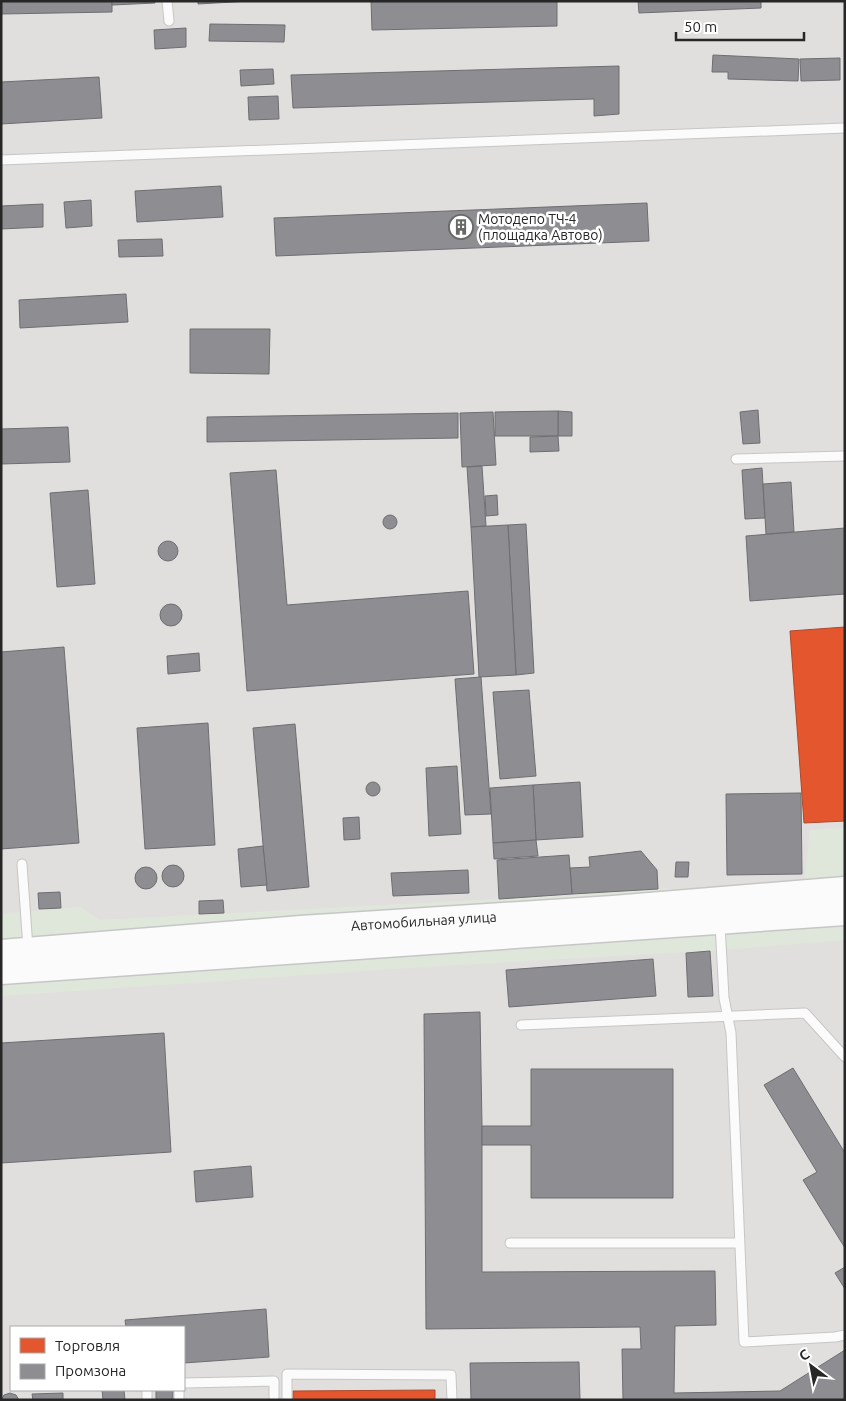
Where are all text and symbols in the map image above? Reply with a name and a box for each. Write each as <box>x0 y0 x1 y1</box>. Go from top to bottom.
scale bar <box>676 10 804 42</box>
text: 50 m <box>684 18 717 35</box>
place label: Мотодепо ТЧ-4 (площадка Автово) <box>478 211 603 243</box>
building icon: Мотодепо ТЧ-4 (площадка Автово) <box>448 214 474 240</box>
street label: Автомобильная улица <box>350 908 497 934</box>
legend <box>10 1326 185 1391</box>
text: Торговля <box>55 1337 120 1354</box>
north arrow <box>786 1341 836 1391</box>
text: С <box>796 1346 812 1364</box>
text: Промзона <box>55 1362 126 1379</box>

